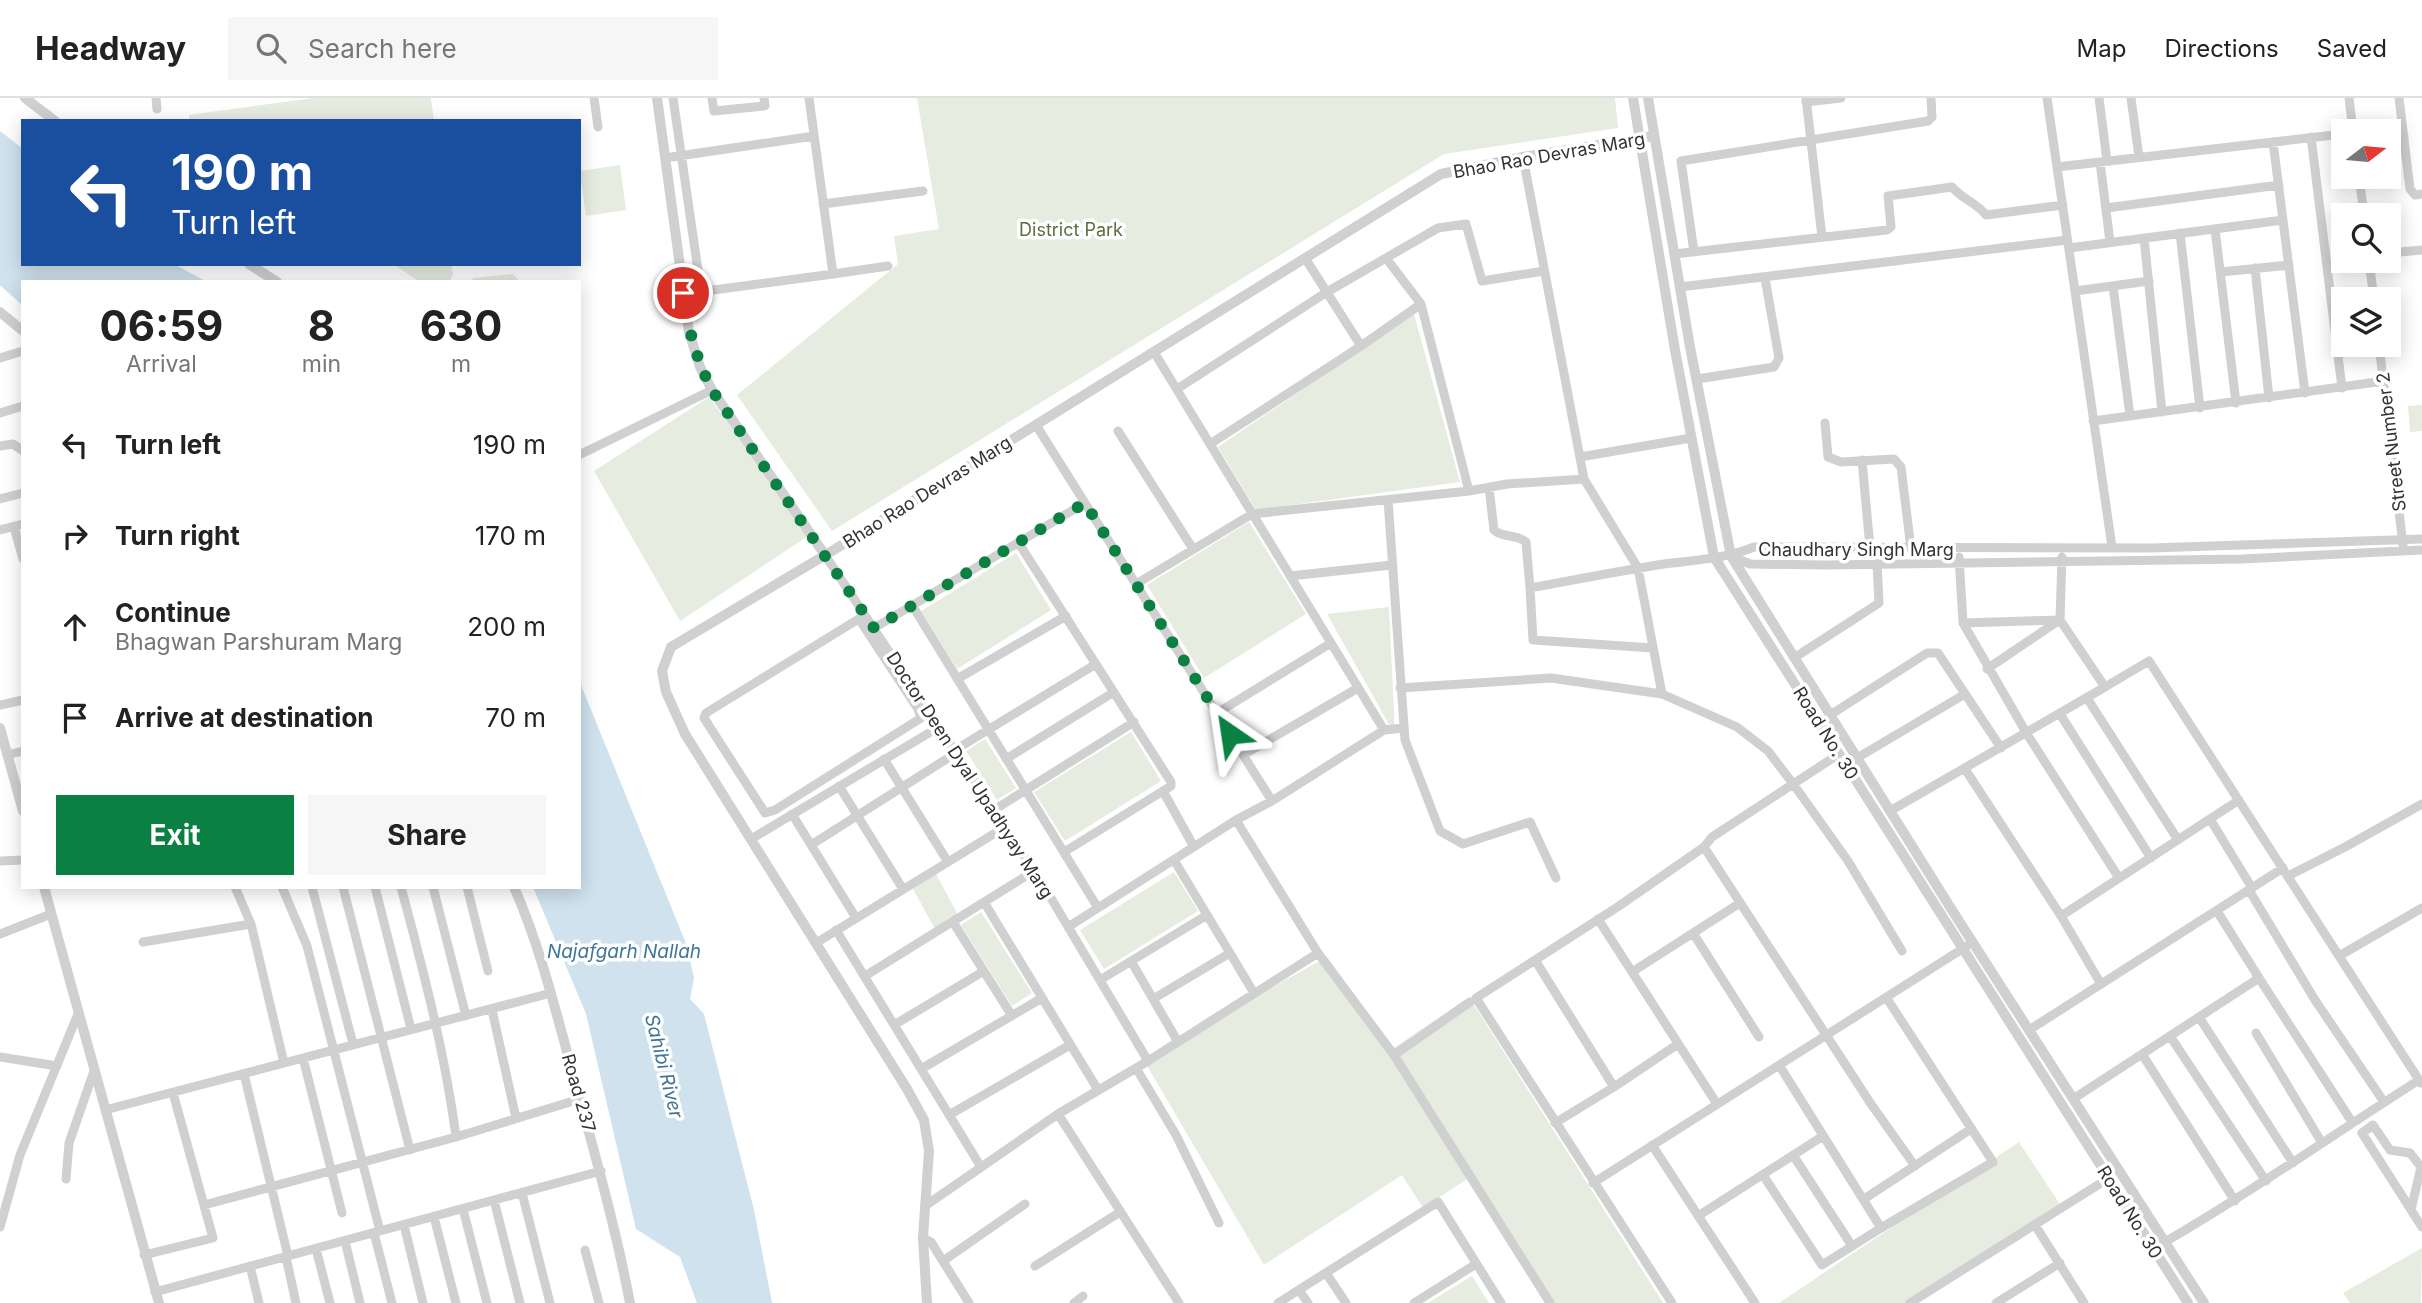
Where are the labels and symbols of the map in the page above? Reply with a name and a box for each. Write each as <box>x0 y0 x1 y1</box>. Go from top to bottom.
north arrow <box>2331 119 2401 189</box>
street label: Bhao Rao Devras Marg <box>1451 128 1647 182</box>
park label: District Park <box>1019 219 1123 240</box>
pin <box>653 263 713 323</box>
street label: Street Number 2 <box>2372 371 2410 513</box>
street label: Bhao Rao Devras Marg <box>839 432 1015 552</box>
street label: Chaudhary Singh Marg <box>1758 539 1954 560</box>
street label: Doctor Deen Dyal Upadhyay Marg <box>882 648 1058 902</box>
street label: Road No. 30 <box>1789 683 1863 783</box>
position arrow <box>1193 697 1267 771</box>
water label: Najafgarh Nallah <box>547 940 701 963</box>
water label: Sahibi River <box>640 1012 688 1121</box>
street label: Road 237 <box>558 1051 600 1135</box>
street label: Road No. 30 <box>2093 1162 2167 1262</box>

